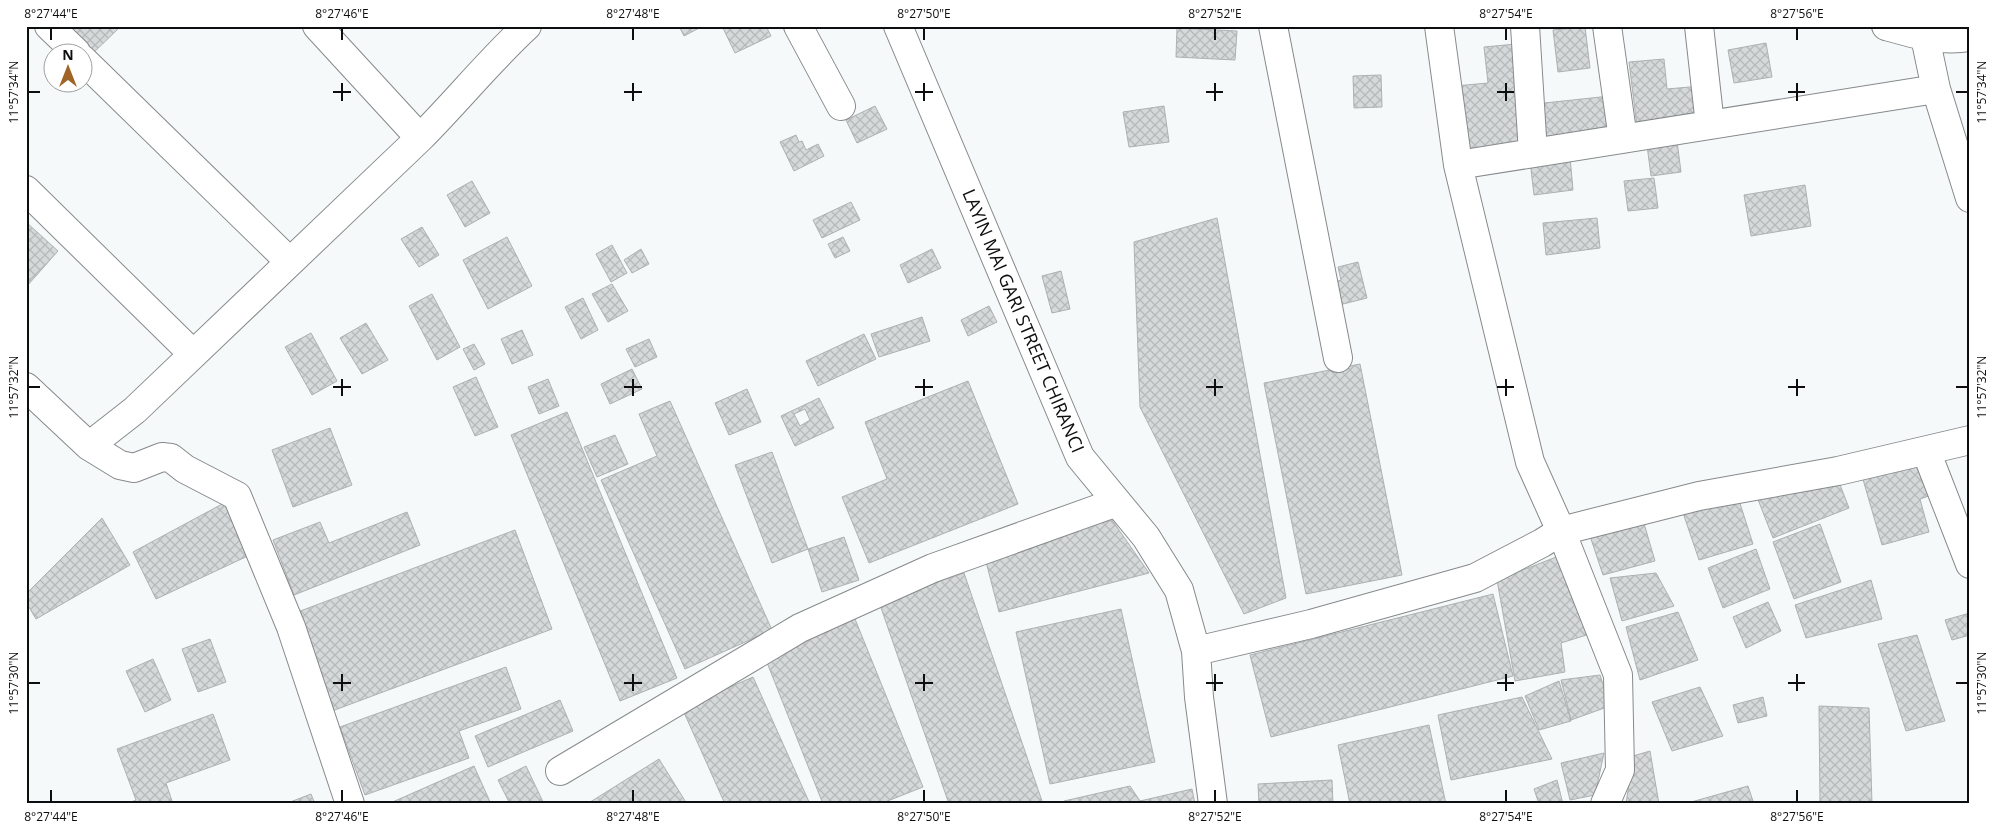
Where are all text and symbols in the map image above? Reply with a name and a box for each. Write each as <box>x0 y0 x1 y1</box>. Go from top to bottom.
text: 8°27'44"E <box>24 5 78 22</box>
text: 8°27'46"E <box>315 5 369 22</box>
text: 8°27'48"E <box>606 5 660 22</box>
text: 8°27'50"E <box>897 5 951 22</box>
text: 8°27'52"E <box>1188 5 1242 22</box>
text: 8°27'54"E <box>1479 5 1533 22</box>
text: 8°27'56"E <box>1770 5 1824 22</box>
north arrow <box>42 42 92 92</box>
text: N <box>62 45 74 64</box>
text: 11°57'34"N <box>5 61 22 123</box>
text: 11°57'34"N <box>1973 61 1990 123</box>
street label: LAYIN MAI GARI STREET CHIRANCI <box>957 185 1090 456</box>
text: 11°57'32"N <box>5 356 22 418</box>
text: 11°57'32"N <box>1973 356 1990 418</box>
text: 11°57'30"N <box>5 652 22 714</box>
text: 11°57'30"N <box>1973 652 1990 714</box>
text: 8°27'44"E <box>24 808 78 825</box>
text: 8°27'46"E <box>315 808 369 825</box>
text: 8°27'48"E <box>606 808 660 825</box>
text: 8°27'50"E <box>897 808 951 825</box>
text: 8°27'52"E <box>1188 808 1242 825</box>
text: 8°27'54"E <box>1479 808 1533 825</box>
text: 8°27'56"E <box>1770 808 1824 825</box>

